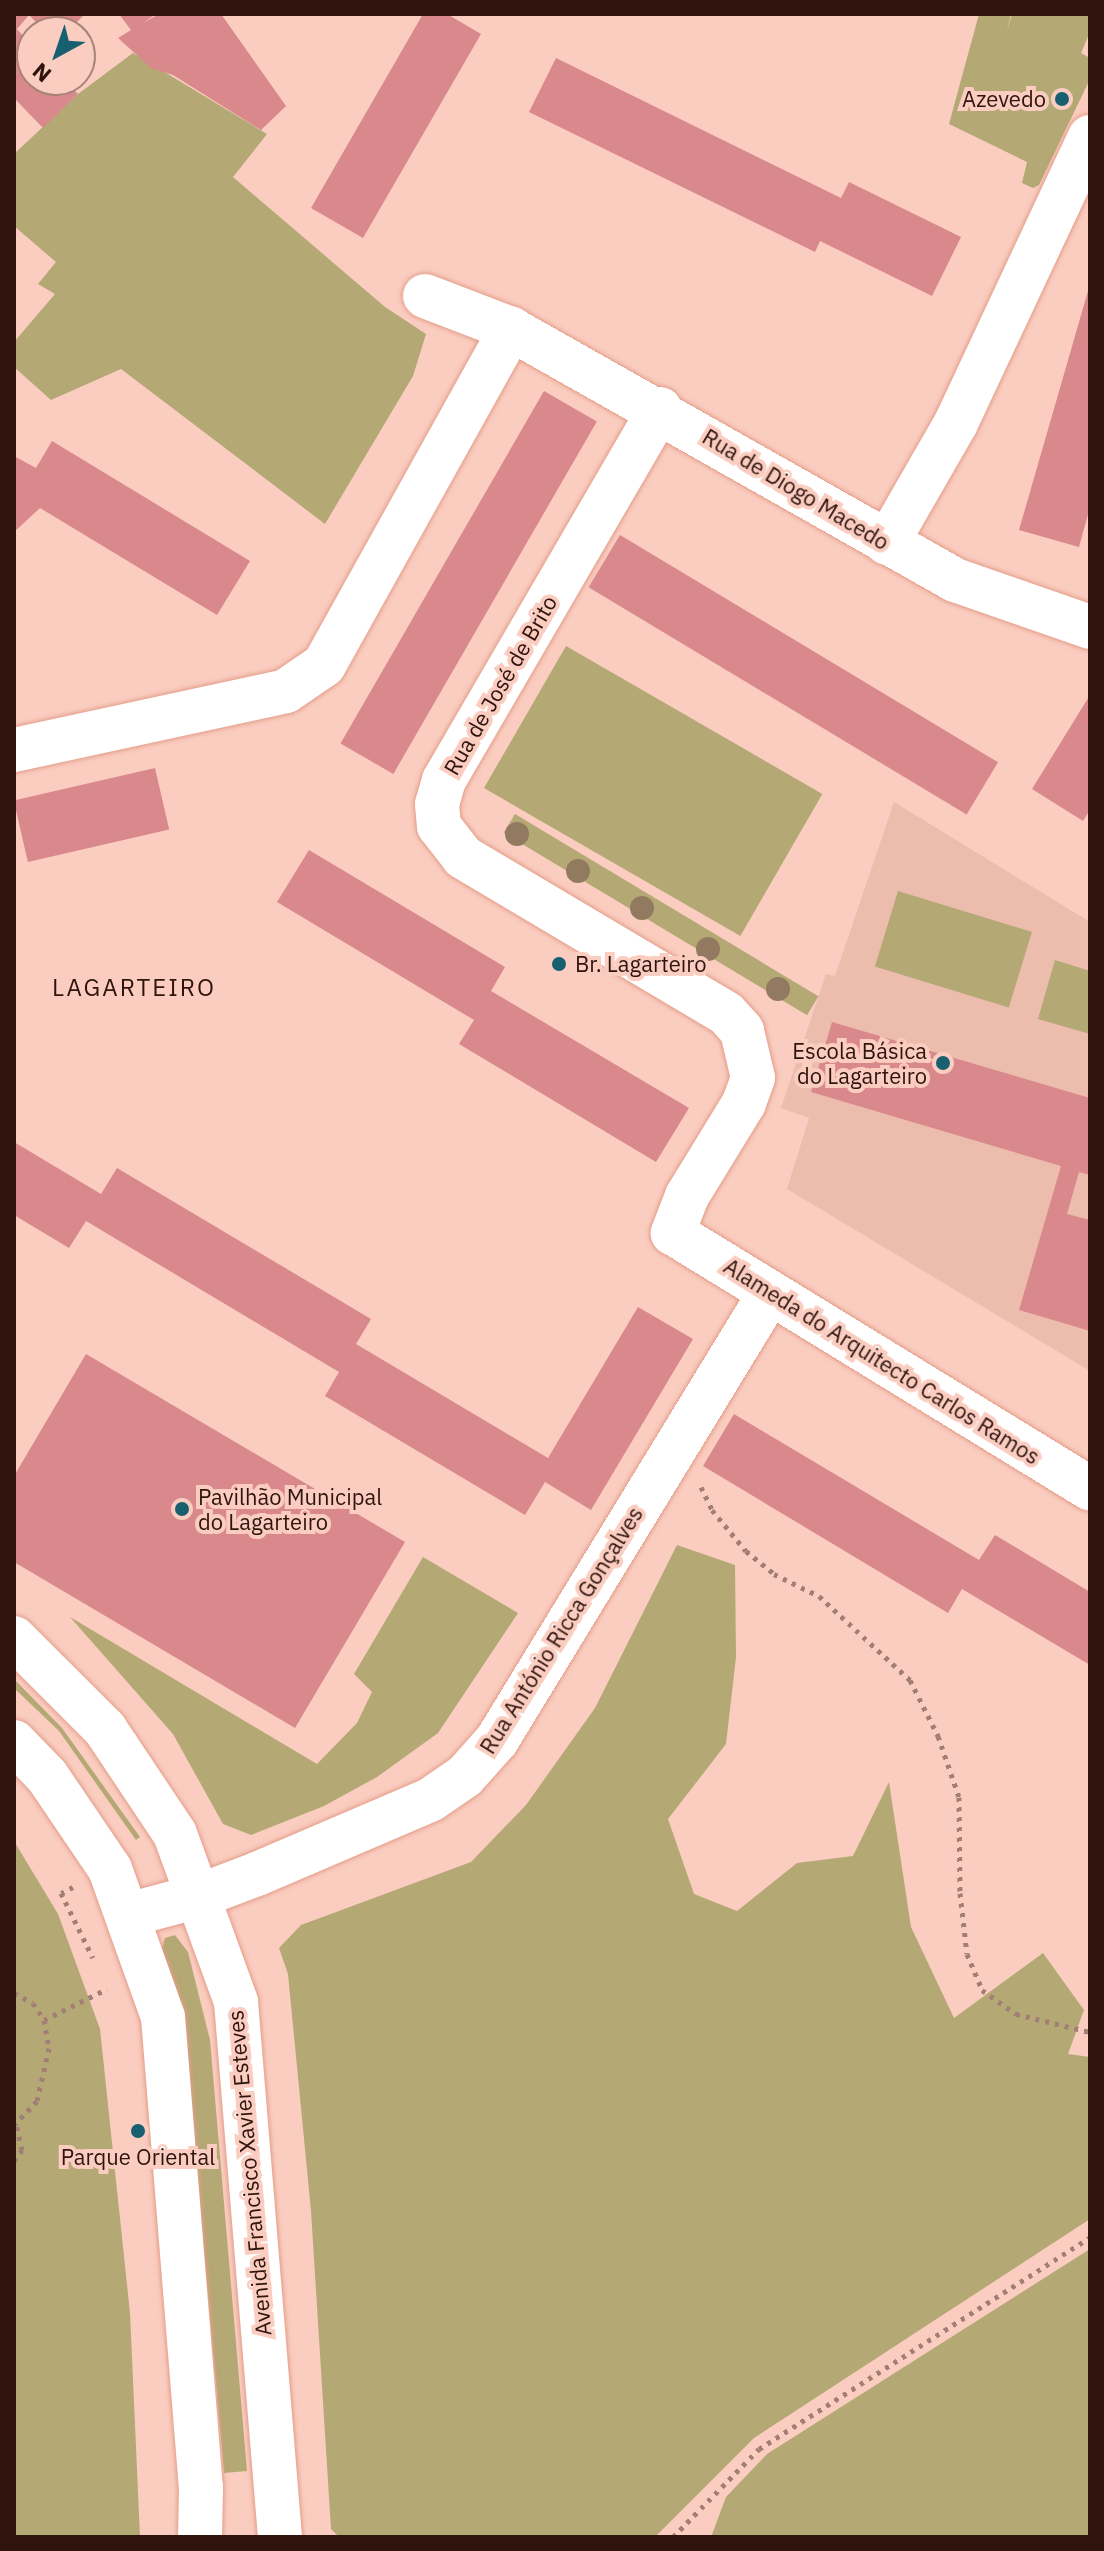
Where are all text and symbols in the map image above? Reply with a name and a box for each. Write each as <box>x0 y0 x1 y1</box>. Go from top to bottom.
north arrow <box>16 16 96 96</box>
text: N <box>26 57 57 89</box>
place label: Azevedo <box>962 86 1046 112</box>
marker: Azevedo <box>1053 90 1071 108</box>
street label: Rua de Diogo Macedo <box>698 423 894 555</box>
street label: Rua de José de Brito <box>438 591 562 779</box>
place label: Br. Lagarteiro <box>575 951 707 977</box>
marker: Br. Lagarteiro <box>550 955 568 973</box>
district label: LAGARTEIRO <box>52 974 216 1002</box>
place label: Escola Básica do Lagarteiro <box>792 1037 927 1088</box>
marker: Escola Básica do Lagarteiro <box>934 1054 952 1072</box>
street label: Alameda do Arquitecto Carlos Ramos <box>719 1252 1045 1470</box>
place label: Pavilhão Municipal do Lagarteiro <box>198 1483 382 1534</box>
marker: Pavilhão Municipal do Lagarteiro <box>173 1500 191 1518</box>
street label: Rua António Ricca Gonçalves <box>474 1502 648 1758</box>
street label: Avenida Francisco Xavier Esteves <box>222 2009 276 2337</box>
marker: Parque Oriental <box>129 2122 147 2140</box>
place label: Parque Oriental <box>61 2144 215 2170</box>

